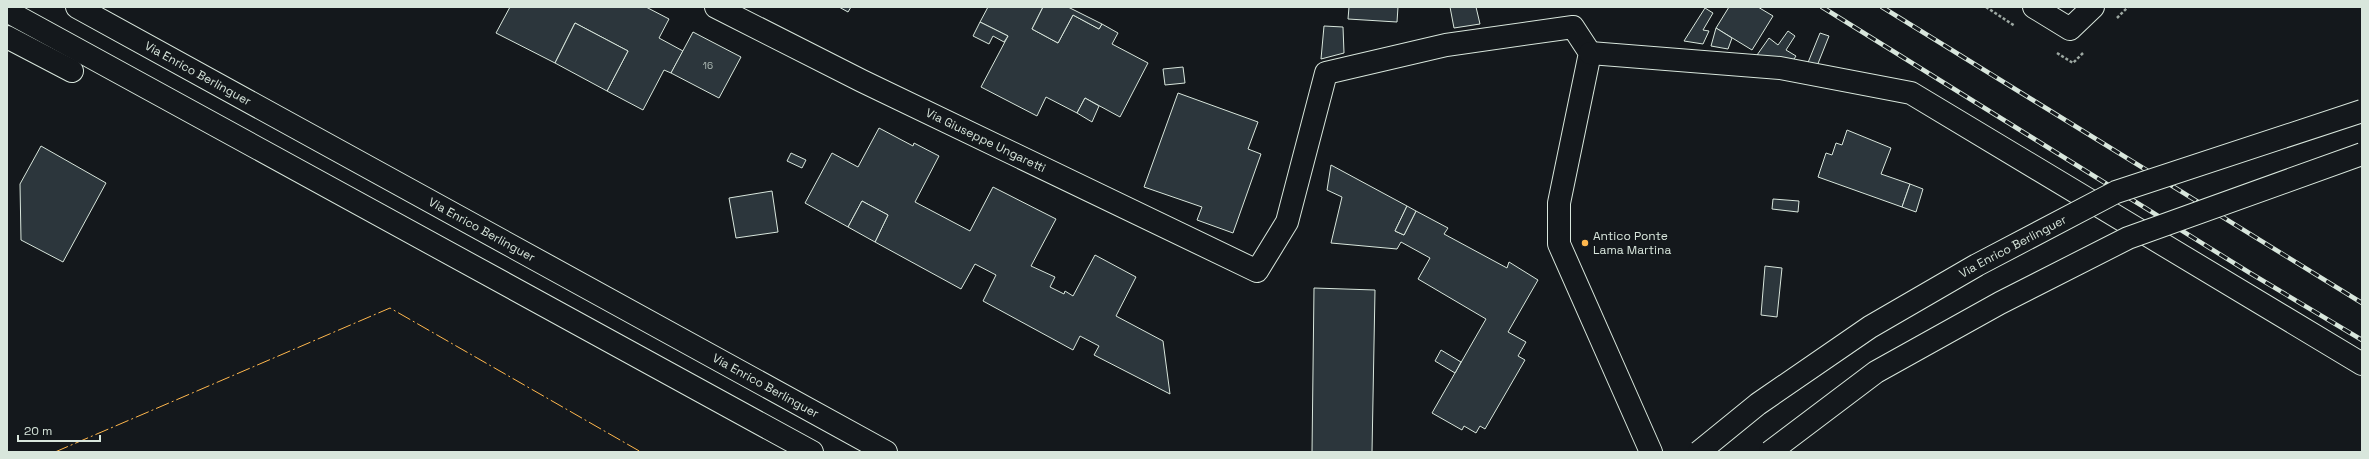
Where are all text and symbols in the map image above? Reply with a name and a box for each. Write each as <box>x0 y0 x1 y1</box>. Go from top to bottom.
street label: Via Enrico Berlinguer <box>142 38 254 109</box>
house number: 16 <box>703 59 713 72</box>
street label: Via Giuseppe Ungaretti <box>923 105 1049 176</box>
street label: Via Enrico Berlinguer <box>426 194 538 266</box>
street label: Via Enrico Berlinguer <box>1956 211 2070 282</box>
place label: Antico Ponte Lama Martina <box>1593 228 1671 258</box>
marker: Antico Ponte Lama Martina <box>1580 238 1590 248</box>
street label: Via Enrico Berlinguer <box>710 350 822 422</box>
scale bar <box>18 417 100 443</box>
text: 20 m <box>24 423 52 439</box>

